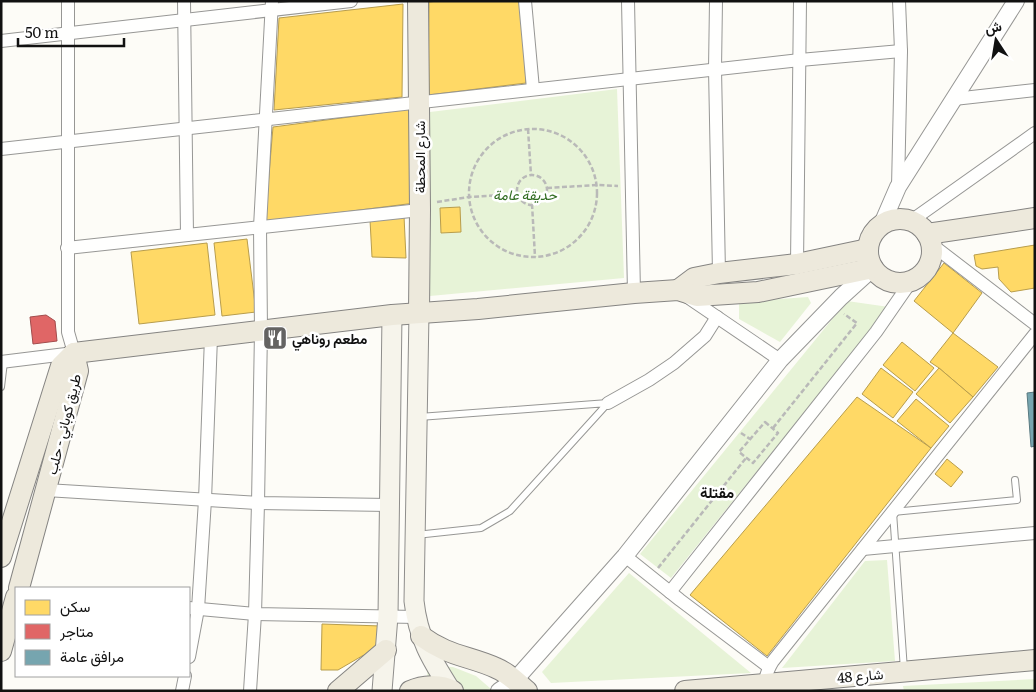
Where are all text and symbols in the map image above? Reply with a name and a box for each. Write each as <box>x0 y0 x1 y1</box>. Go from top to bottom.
scale bar <box>18 15 124 47</box>
north arrow <box>971 15 1021 65</box>
text: ش <box>983 15 1004 38</box>
text: 50 m <box>25 20 59 43</box>
street label: شارع المحطة <box>409 121 431 193</box>
park label: حديقة عامة <box>493 184 557 204</box>
restaurant icon: مطعم روناهي <box>262 325 288 351</box>
place label: مطعم روناهي <box>292 328 368 351</box>
street label: طريق كوباني - حلب <box>41 372 88 477</box>
district label: مقتلة <box>700 480 734 503</box>
legend <box>15 587 190 677</box>
text: سكن <box>60 594 90 617</box>
text: متاجر <box>59 619 94 642</box>
text: مرافق عامة <box>60 644 124 667</box>
street label: 48 شارع <box>836 663 884 689</box>

